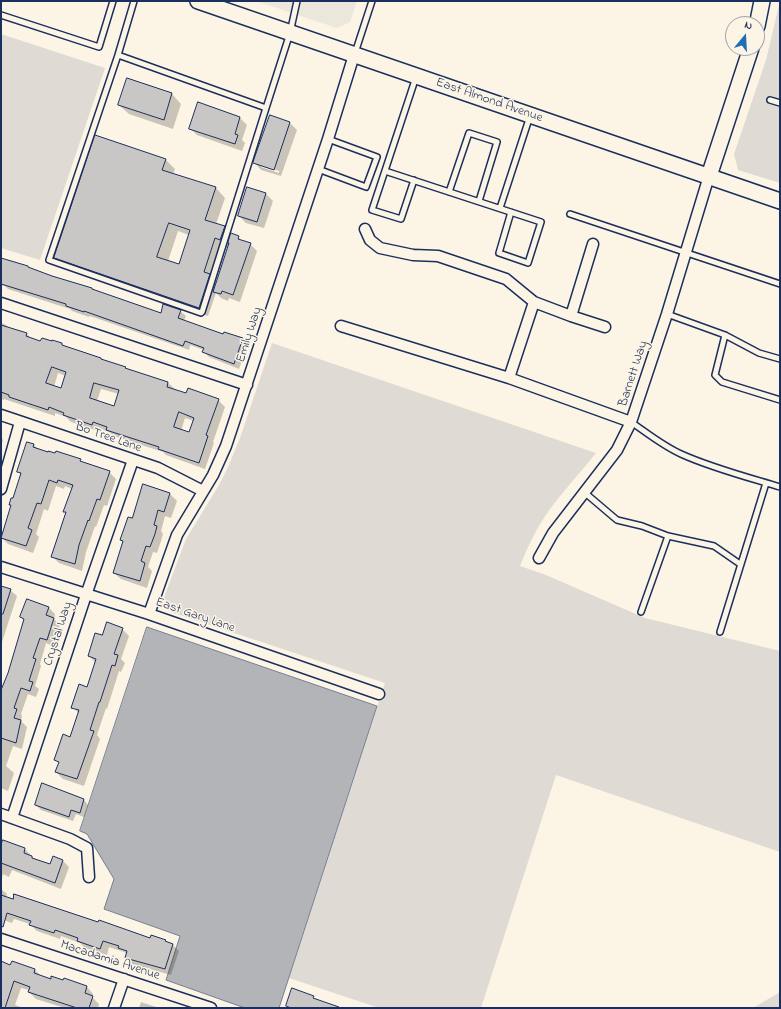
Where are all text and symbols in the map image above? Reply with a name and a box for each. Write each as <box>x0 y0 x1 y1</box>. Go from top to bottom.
north arrow <box>725 16 765 56</box>
text: N <box>742 17 754 34</box>
street label: East Almond Avenue <box>434 75 544 127</box>
street label: Emily Way <box>234 305 266 365</box>
street label: Barnett Way <box>616 339 652 409</box>
street label: Bo Tree Lane <box>73 419 143 457</box>
street label: East Gary Lane <box>153 595 237 637</box>
street label: Crystal Way <box>41 600 77 668</box>
street label: Macadamia Avenue <box>58 938 162 984</box>

